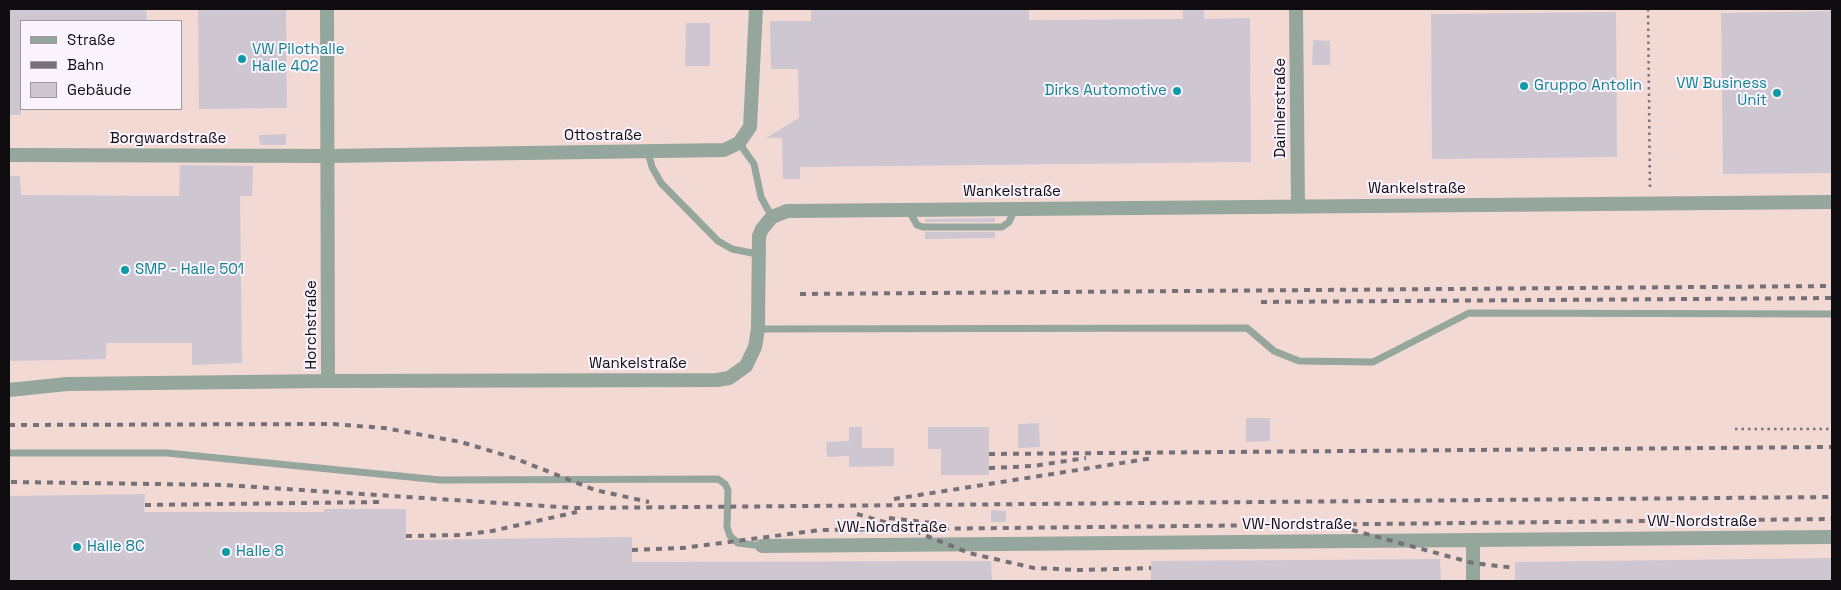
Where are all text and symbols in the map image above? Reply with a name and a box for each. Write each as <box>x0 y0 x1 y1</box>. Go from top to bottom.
legend <box>20 20 182 110</box>
text: Straße <box>67 30 115 49</box>
place label: VW Pilothalle Halle 402 <box>252 41 345 76</box>
marker: VW Pilothalle Halle 402 <box>236 53 248 65</box>
text: Bahn <box>67 55 104 74</box>
street label: Daimlerstraße <box>1272 58 1290 158</box>
place label: VW Business Unit <box>1676 75 1767 110</box>
place label: Gruppo Antolin <box>1534 77 1642 95</box>
text: Gebäude <box>67 80 132 99</box>
marker: Gruppo Antolin <box>1518 80 1530 92</box>
place label: Dirks Automotive <box>1044 82 1167 100</box>
marker: Dirks Automotive <box>1171 85 1183 97</box>
marker: VW Business Unit <box>1771 87 1783 99</box>
street label: Ottostraße <box>564 127 642 145</box>
street label: Borgwardstraße <box>110 130 226 148</box>
street label: Wankelstraße <box>1368 180 1466 198</box>
street label: Wankelstraße <box>963 183 1061 201</box>
place label: SMP - Halle 501 <box>135 261 244 279</box>
marker: SMP - Halle 501 <box>119 264 131 276</box>
street label: Horchstraße <box>303 280 321 370</box>
street label: Wankelstraße <box>589 355 687 373</box>
street label: VW-Nordstraße <box>1647 513 1757 531</box>
street label: VW-Nordstraße <box>1242 516 1352 534</box>
street label: VW-Nordstraße <box>837 519 947 537</box>
place label: Halle 8C <box>87 538 145 556</box>
marker: Halle 8C <box>71 541 83 553</box>
place label: Halle 8 <box>236 543 284 561</box>
marker: Halle 8 <box>220 546 232 558</box>

